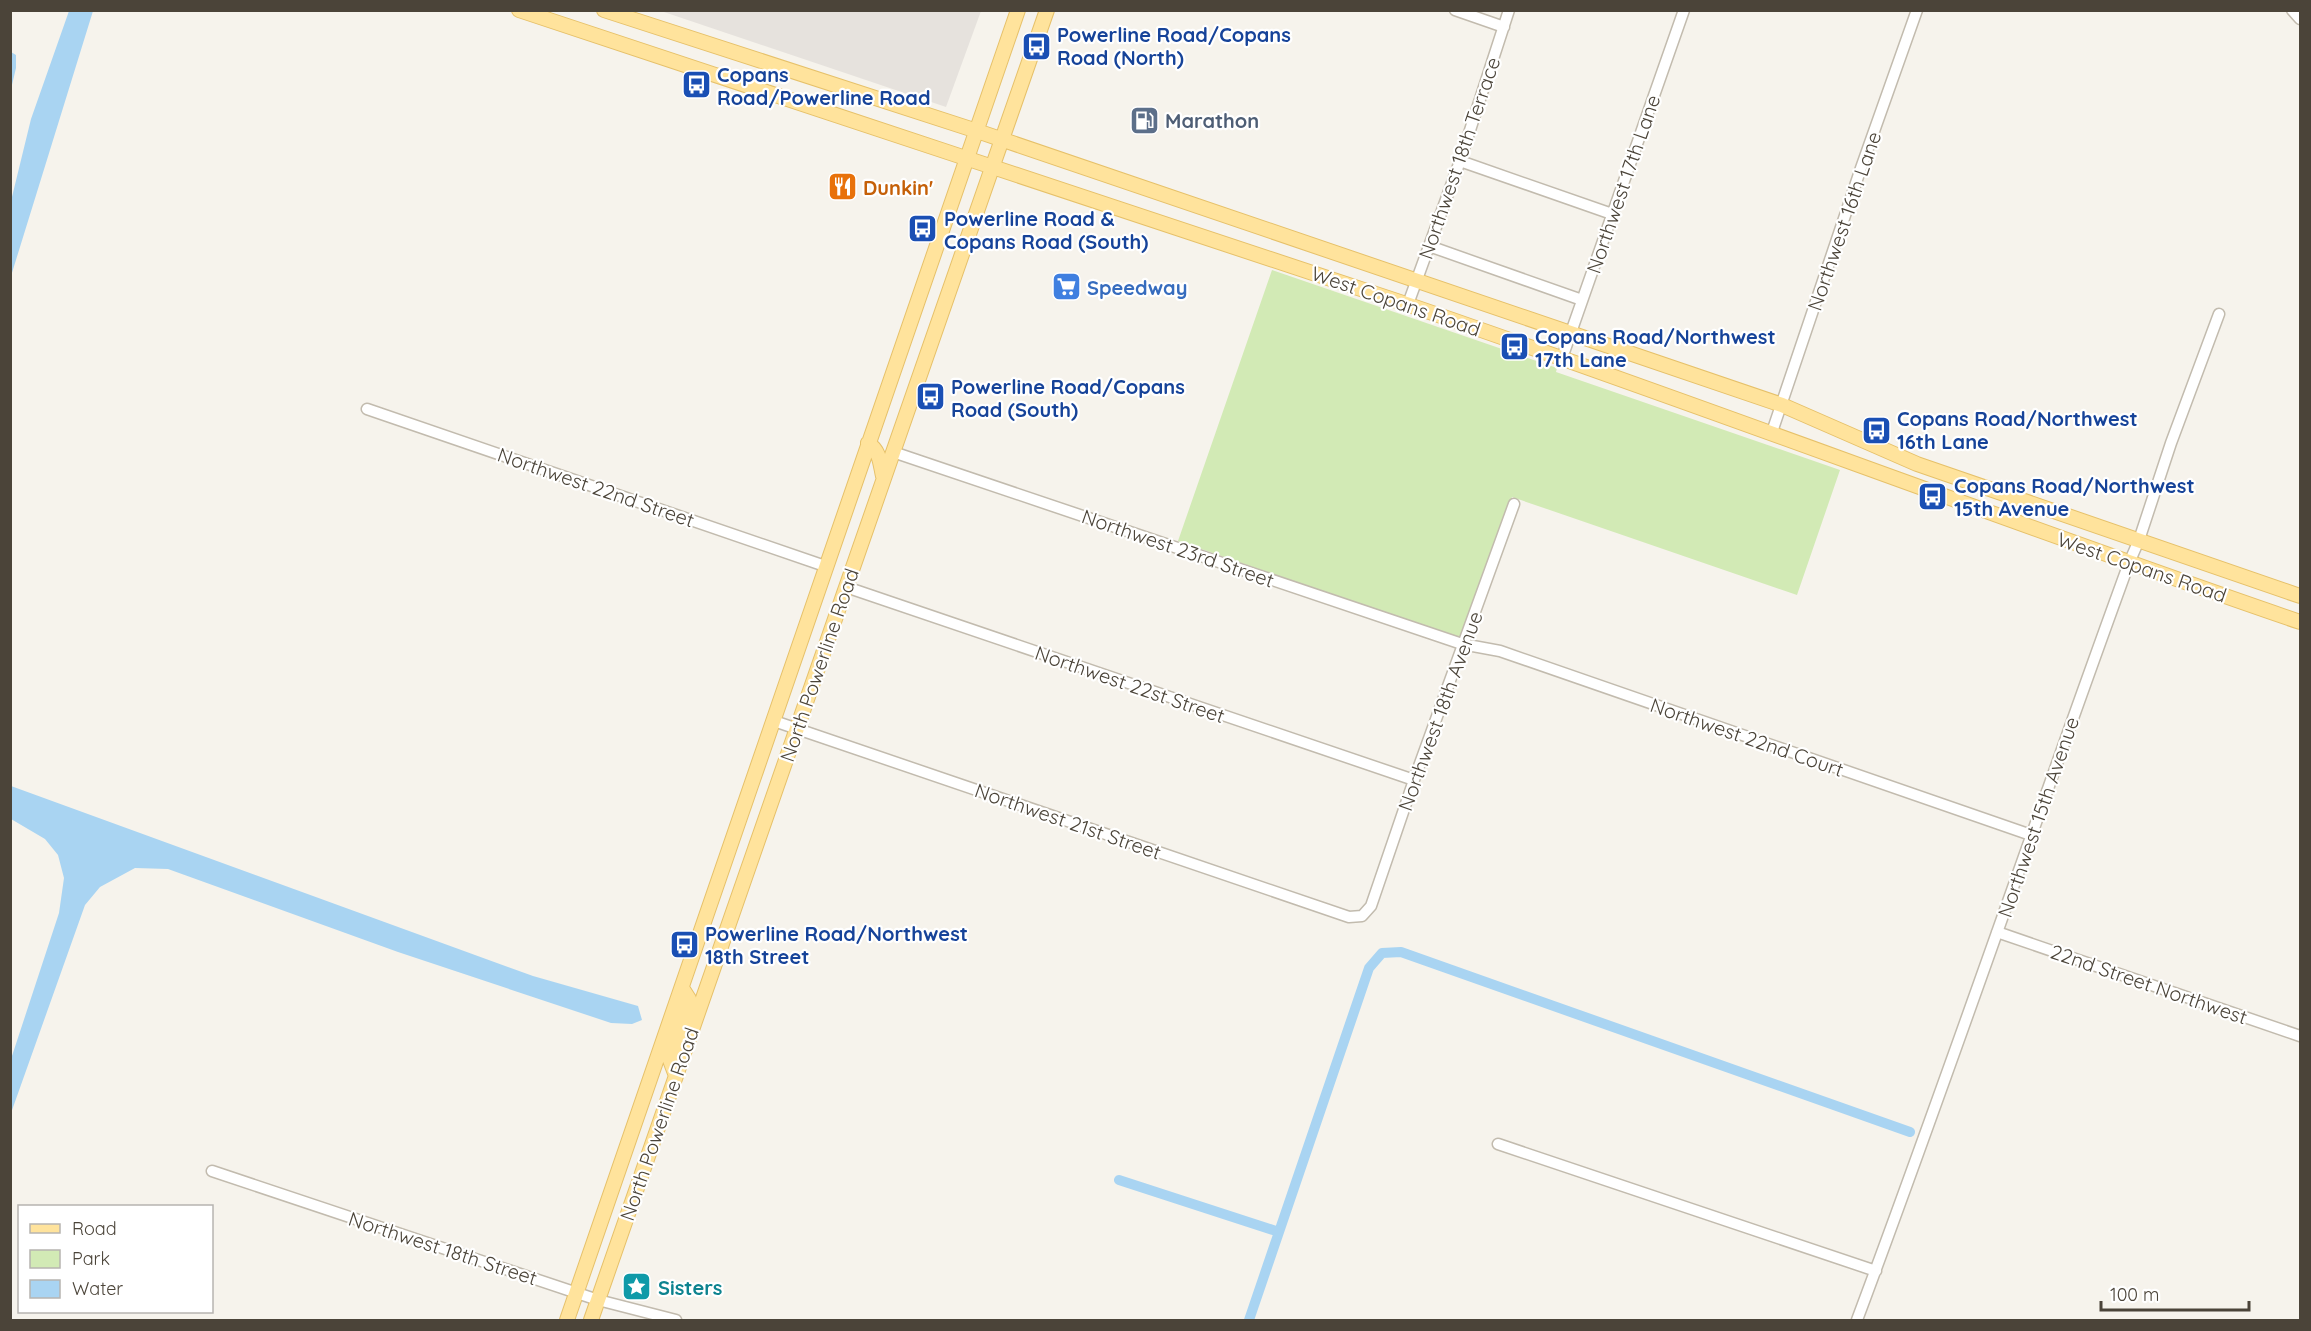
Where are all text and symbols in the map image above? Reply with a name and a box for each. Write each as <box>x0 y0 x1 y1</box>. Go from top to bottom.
place label: Powerline Road/Copans Road (North) <box>1057 22 1291 70</box>
bus stop icon: Powerline Road/Copans Road (North) <box>1020 30 1052 62</box>
street label: Northwest 18th Terrace <box>1413 54 1505 262</box>
place label: Copans Road/Powerline Road <box>717 62 930 110</box>
bus stop icon: Copans Road/Powerline Road <box>680 69 712 101</box>
street label: Northwest 17th Lane <box>1581 91 1665 277</box>
fuel station icon: Marathon <box>1128 104 1160 136</box>
place label: Marathon <box>1165 108 1259 133</box>
street label: Northwest 16th Lane <box>1802 128 1886 314</box>
restaurant icon: Dunkin' <box>826 171 858 203</box>
place label: Dunkin' <box>863 175 933 200</box>
place label: Powerline Road & Copans Road (South) <box>944 206 1148 254</box>
bus stop icon: Powerline Road & Copans Road (South) <box>907 213 939 245</box>
street label: West Copans Road <box>1308 260 1484 342</box>
supermarket icon: Speedway <box>1050 271 1082 303</box>
place label: Speedway <box>1087 275 1187 300</box>
place label: Copans Road/Northwest 17th Lane <box>1535 324 1776 372</box>
bus stop icon: Copans Road/Northwest 17th Lane <box>1498 331 1530 363</box>
place label: Powerline Road/Copans Road (South) <box>951 374 1185 422</box>
bus stop icon: Powerline Road/Copans Road (South) <box>914 381 946 413</box>
place label: Copans Road/Northwest 16th Lane <box>1897 406 2138 454</box>
bus stop icon: Copans Road/Northwest 16th Lane <box>1860 414 1892 446</box>
street label: Northwest 22nd Street <box>494 442 698 532</box>
place label: Copans Road/Northwest 15th Avenue <box>1954 473 2195 521</box>
bus stop icon: Copans Road/Northwest 15th Avenue <box>1917 481 1949 513</box>
street label: Northwest 23rd Street <box>1079 503 1278 593</box>
street label: West Copans Road <box>2054 526 2230 608</box>
street label: North Powerline Road <box>774 565 864 765</box>
street label: Northwest 18th Avenue <box>1392 608 1488 814</box>
street label: Northwest 22st Street <box>1032 640 1228 728</box>
street label: Northwest 22nd Court <box>1647 692 1847 782</box>
street label: Northwest 15th Avenue <box>1992 713 2084 921</box>
street label: Northwest 21st Street <box>972 777 1165 865</box>
place label: Powerline Road/Northwest 18th Street <box>705 921 968 969</box>
bus stop icon: Powerline Road/Northwest 18th Street <box>668 928 700 960</box>
street label: 22nd Street Northwest <box>2047 939 2251 1029</box>
street label: North Powerline Road <box>614 1024 704 1224</box>
legend <box>18 1205 213 1313</box>
street label: Northwest 18th Street <box>346 1206 541 1290</box>
text: Road <box>72 1217 117 1240</box>
text: Park <box>72 1247 110 1270</box>
place icon: Sisters <box>621 1271 653 1303</box>
scale bar <box>2101 1274 2250 1312</box>
place label: Sisters <box>658 1275 723 1300</box>
text: Water <box>72 1277 123 1300</box>
text: 100 m <box>2110 1283 2159 1306</box>

